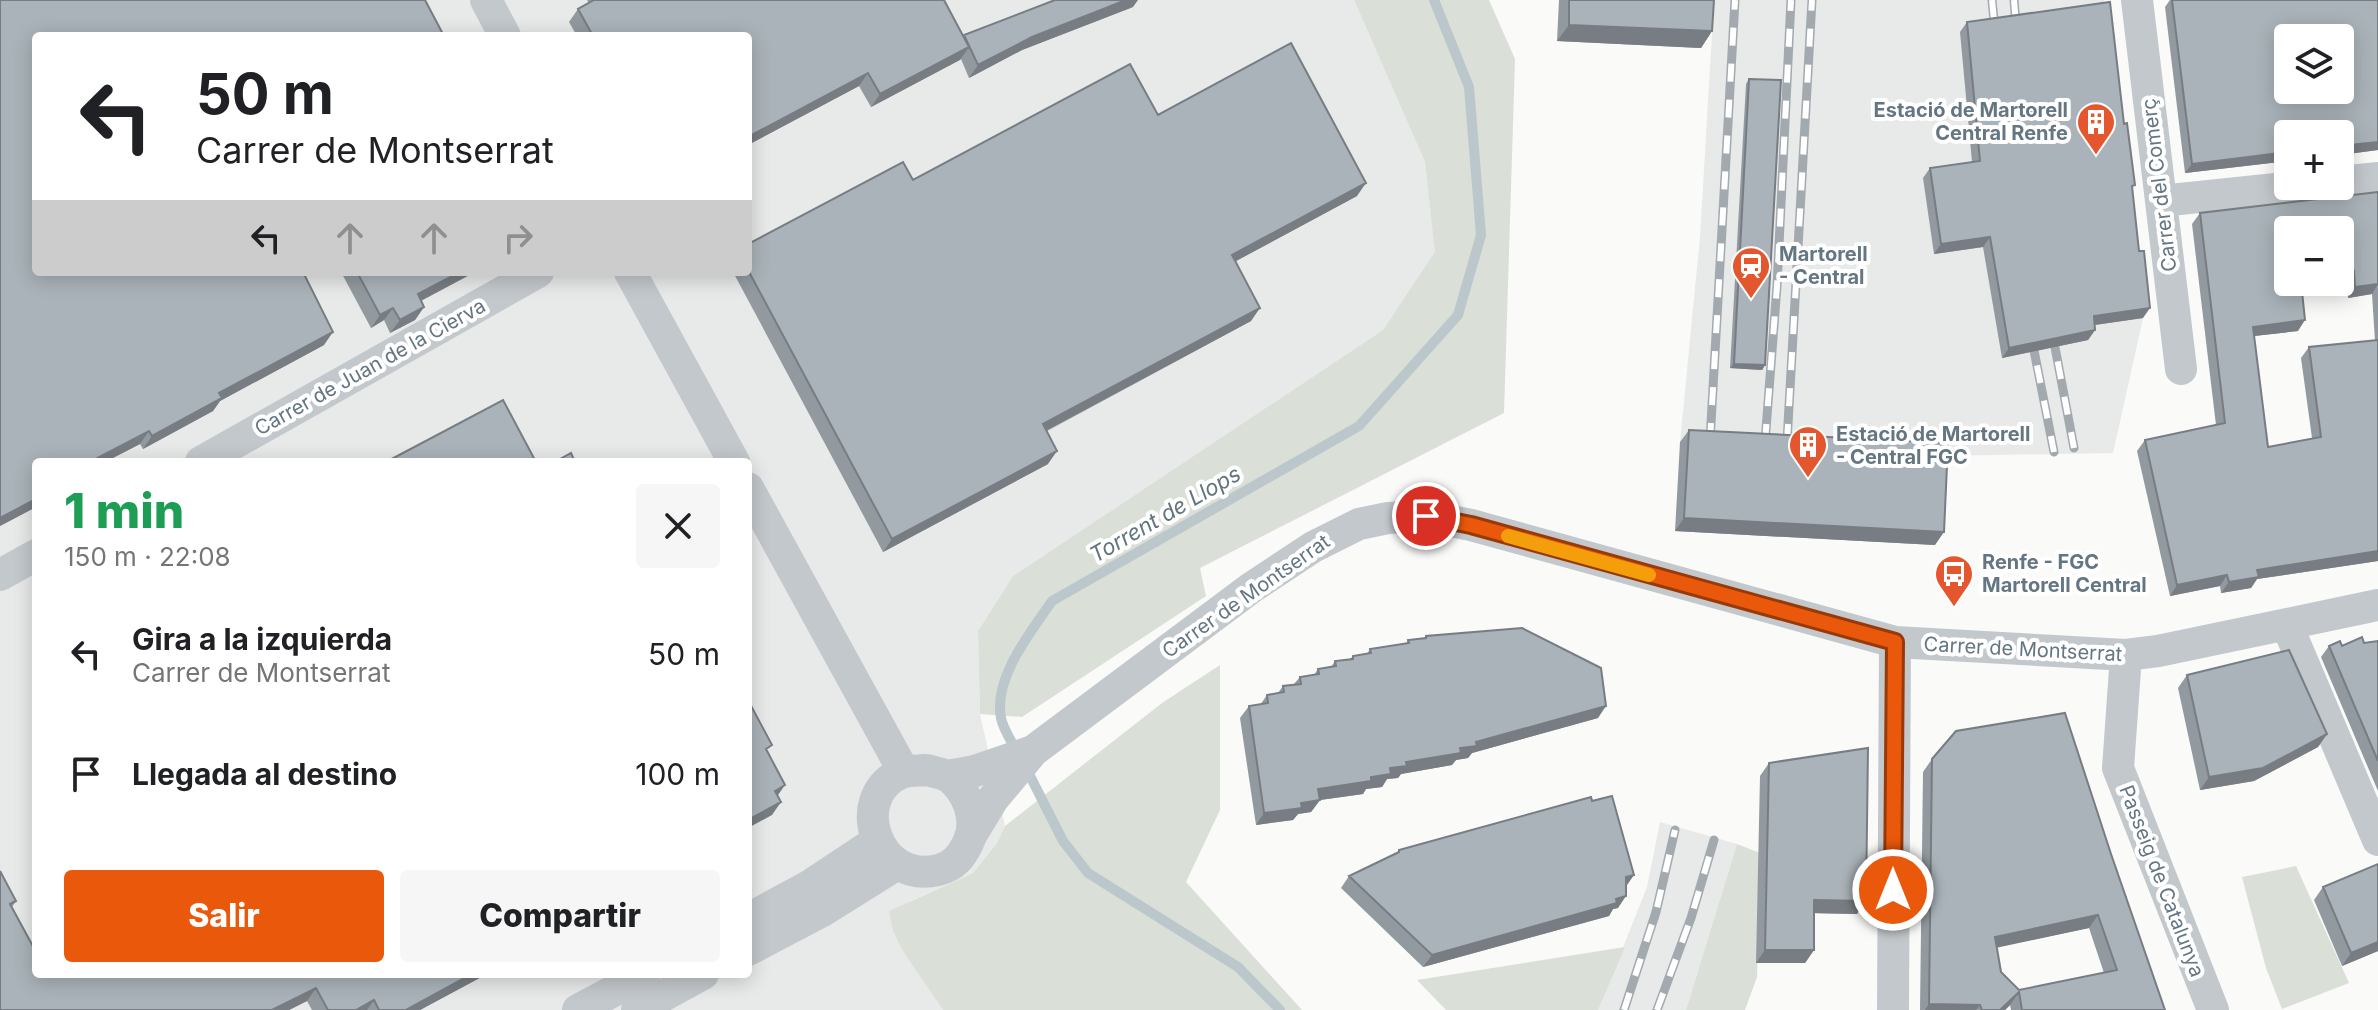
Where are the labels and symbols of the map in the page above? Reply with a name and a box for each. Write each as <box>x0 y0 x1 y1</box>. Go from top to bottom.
street label: Carrer del Comerç <box>2136 97 2182 273</box>
place label: Estació de Martorell Central Renfe <box>1874 98 2068 145</box>
building icon: Estació de Martorell Central Renfe <box>2075 101 2117 156</box>
place label: Martorell - Central <box>1779 242 1868 289</box>
station icon: Martorell - Central <box>1730 245 1772 300</box>
street label: Carrer de Juan de la Cierva <box>251 294 489 440</box>
place label: Estació de Martorell - Central FGC <box>1836 422 2030 469</box>
building icon: Estació de Martorell - Central FGC <box>1787 424 1829 479</box>
water label: Torrent de Llops <box>1085 460 1245 568</box>
pin <box>1392 482 1460 550</box>
street label: Carrer de Montserrat <box>1158 529 1335 663</box>
place label: Renfe - FGC Martorell Central <box>1982 550 2147 597</box>
bus stop icon: Renfe - FGC Martorell Central <box>1933 553 1975 608</box>
street label: Carrer de Montserrat <box>1923 632 2123 666</box>
street label: Passeig de Catalunya <box>2114 782 2210 980</box>
position arrow <box>1851 848 1935 932</box>

